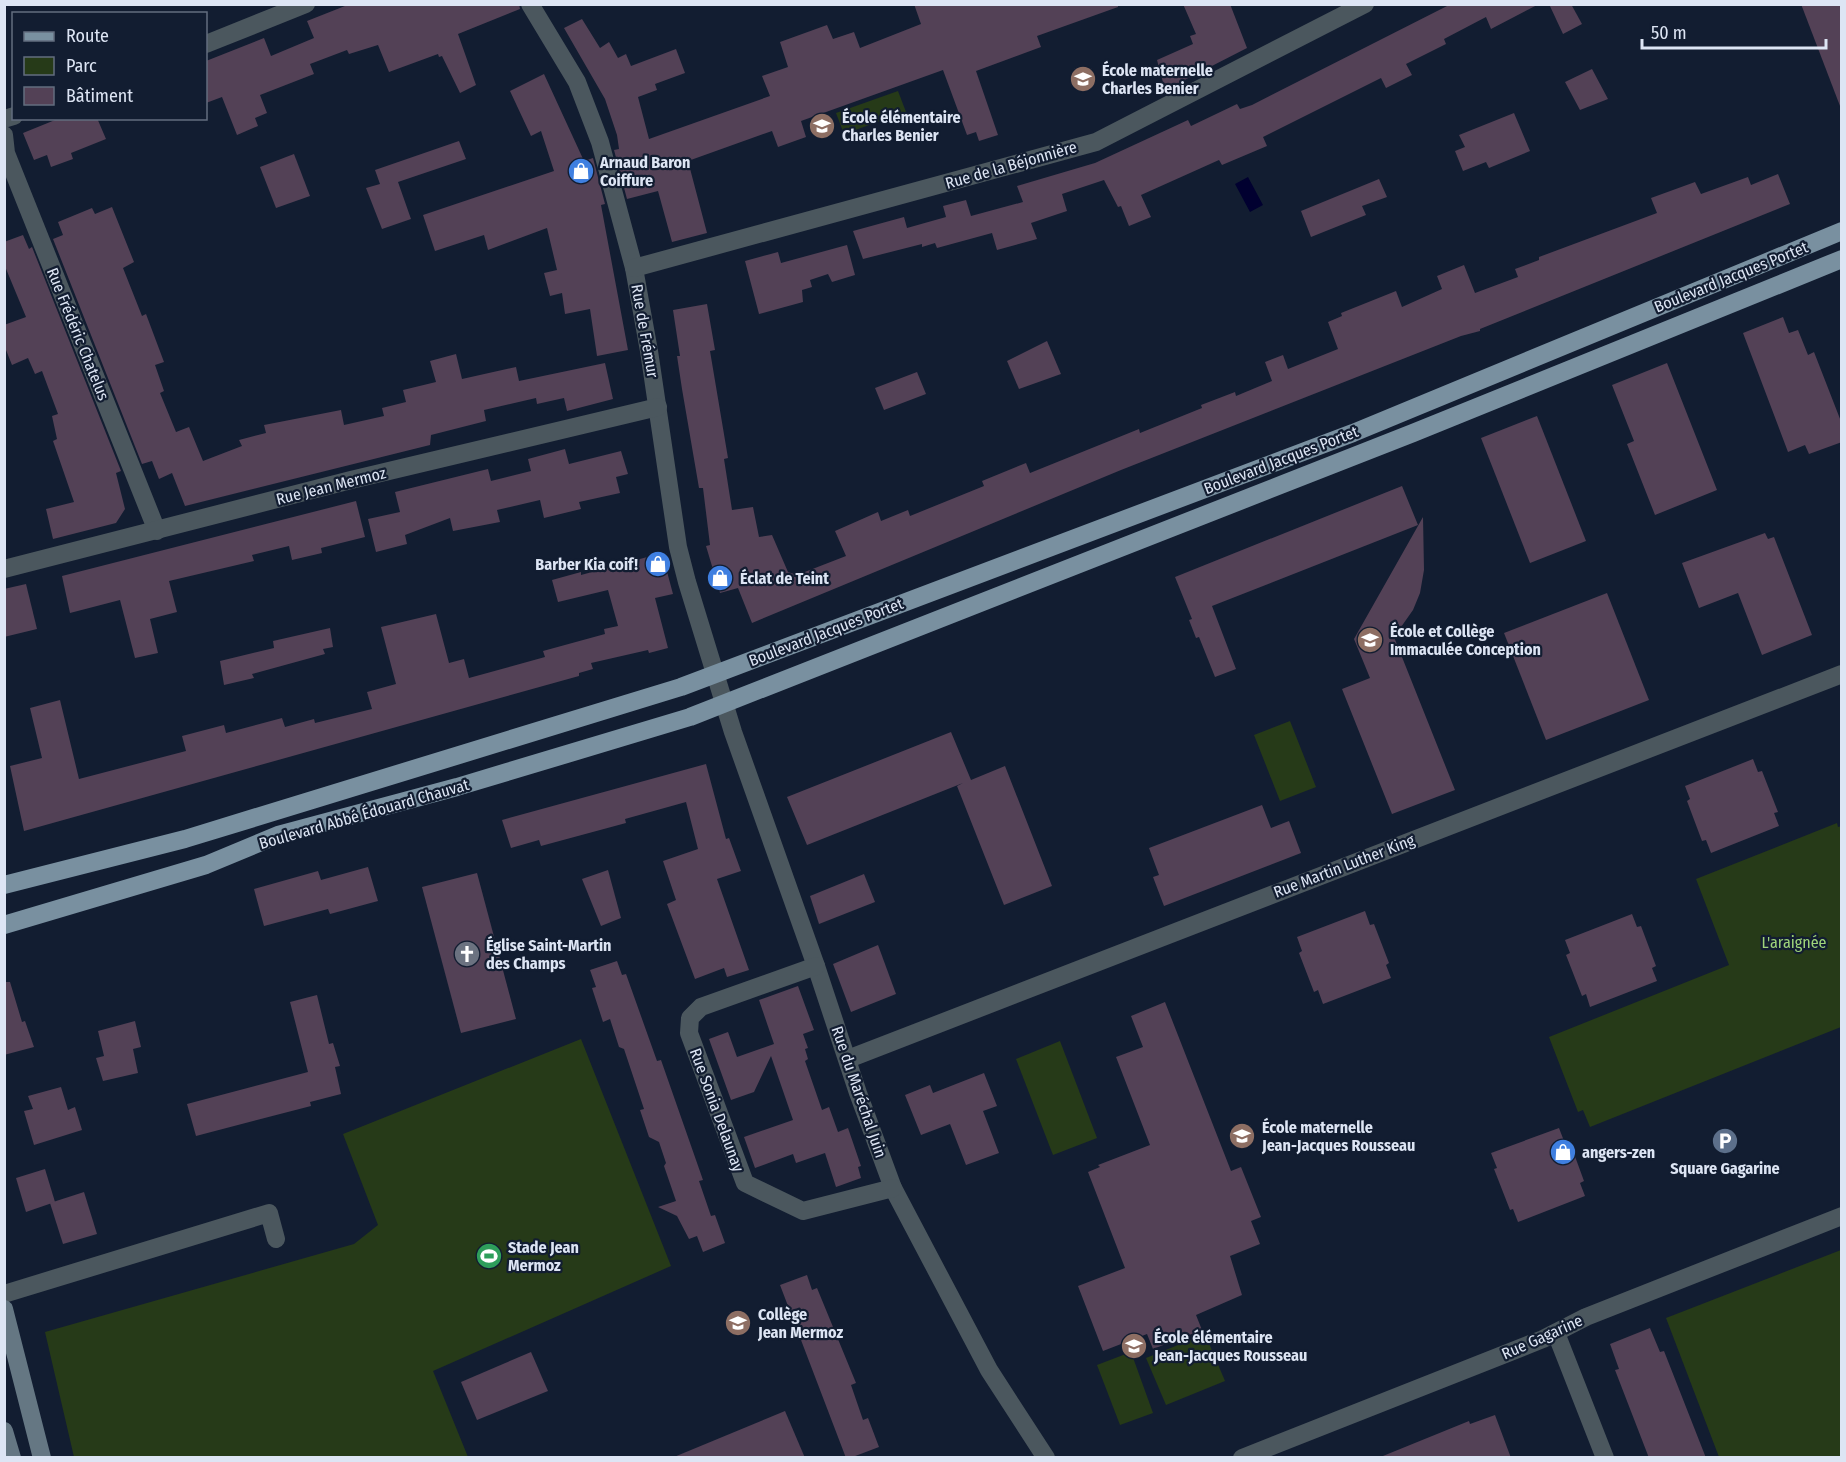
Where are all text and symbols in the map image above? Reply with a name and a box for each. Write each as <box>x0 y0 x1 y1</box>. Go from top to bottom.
legend <box>12 12 207 120</box>
scale bar <box>1642 12 1826 50</box>
text: 50 m <box>1651 22 1687 44</box>
text: Route <box>66 25 109 47</box>
text: Parc <box>66 55 97 77</box>
place label: École maternelle Charles Benier <box>1102 60 1213 98</box>
school or university icon: École maternelle Charles Benier <box>1068 64 1098 94</box>
text: Bâtiment <box>66 85 133 107</box>
place label: École élémentaire Charles Benier <box>842 107 961 145</box>
school or university icon: École élémentaire Charles Benier <box>807 111 837 141</box>
street label: Rue de la Béjonnière <box>943 137 1079 193</box>
place label: Arnaud Baron Coiffure <box>599 153 690 190</box>
shop icon: Arnaud Baron Coiffure <box>566 156 596 186</box>
street label: Boulevard Jacques Portet <box>1651 237 1811 317</box>
street label: Rue Frédéric Chatelus <box>43 265 113 403</box>
street label: Rue de Frémur <box>627 283 663 380</box>
street label: Boulevard Jacques Portet <box>1201 421 1362 498</box>
street label: Rue Jean Mermoz <box>274 463 388 509</box>
shop icon: Barber Kia coif! <box>643 549 673 579</box>
place label: Barber Kia coif! <box>535 555 638 574</box>
shop icon: Éclat de Teint <box>705 563 735 593</box>
place label: Éclat de Teint <box>740 568 829 588</box>
street label: Boulevard Jacques Portet <box>746 593 907 670</box>
place label: École et Collège Immaculée Conception <box>1390 621 1541 659</box>
school or university icon: École et Collège Immaculée Conception <box>1355 625 1385 655</box>
street label: Boulevard Abbé Édouard Chauvat <box>257 775 472 853</box>
street label: Rue Martin Luther King <box>1271 830 1418 902</box>
park label: L'araignée <box>1761 933 1827 952</box>
place label: Église Saint-Martin des Champs <box>486 935 611 973</box>
church icon: Église Saint-Martin des Champs <box>452 939 482 969</box>
street label: Rue du Maréchal Juin <box>828 1024 890 1160</box>
street label: Rue Sonia Delaunay <box>686 1046 748 1175</box>
place label: École maternelle Jean-Jacques Rousseau <box>1261 1117 1415 1155</box>
school or university icon: École maternelle Jean-Jacques Rousseau <box>1227 1121 1257 1151</box>
parking icon: Square Gagarine <box>1710 1126 1740 1156</box>
shop icon: angers-zen <box>1548 1137 1578 1167</box>
place label: angers-zen <box>1582 1143 1655 1162</box>
place label: Square Gagarine <box>1670 1159 1780 1178</box>
place label: Stade Jean Mermoz <box>508 1238 579 1275</box>
sports icon: Stade Jean Mermoz <box>474 1241 504 1271</box>
place label: Collège Jean Mermoz <box>757 1305 843 1342</box>
school or university icon: Collège Jean Mermoz <box>723 1308 753 1338</box>
street label: Rue Gagarine <box>1499 1311 1586 1363</box>
place label: École élémentaire Jean-Jacques Rousseau <box>1153 1327 1307 1365</box>
school or university icon: École élémentaire Jean-Jacques Rousseau <box>1119 1331 1149 1361</box>

